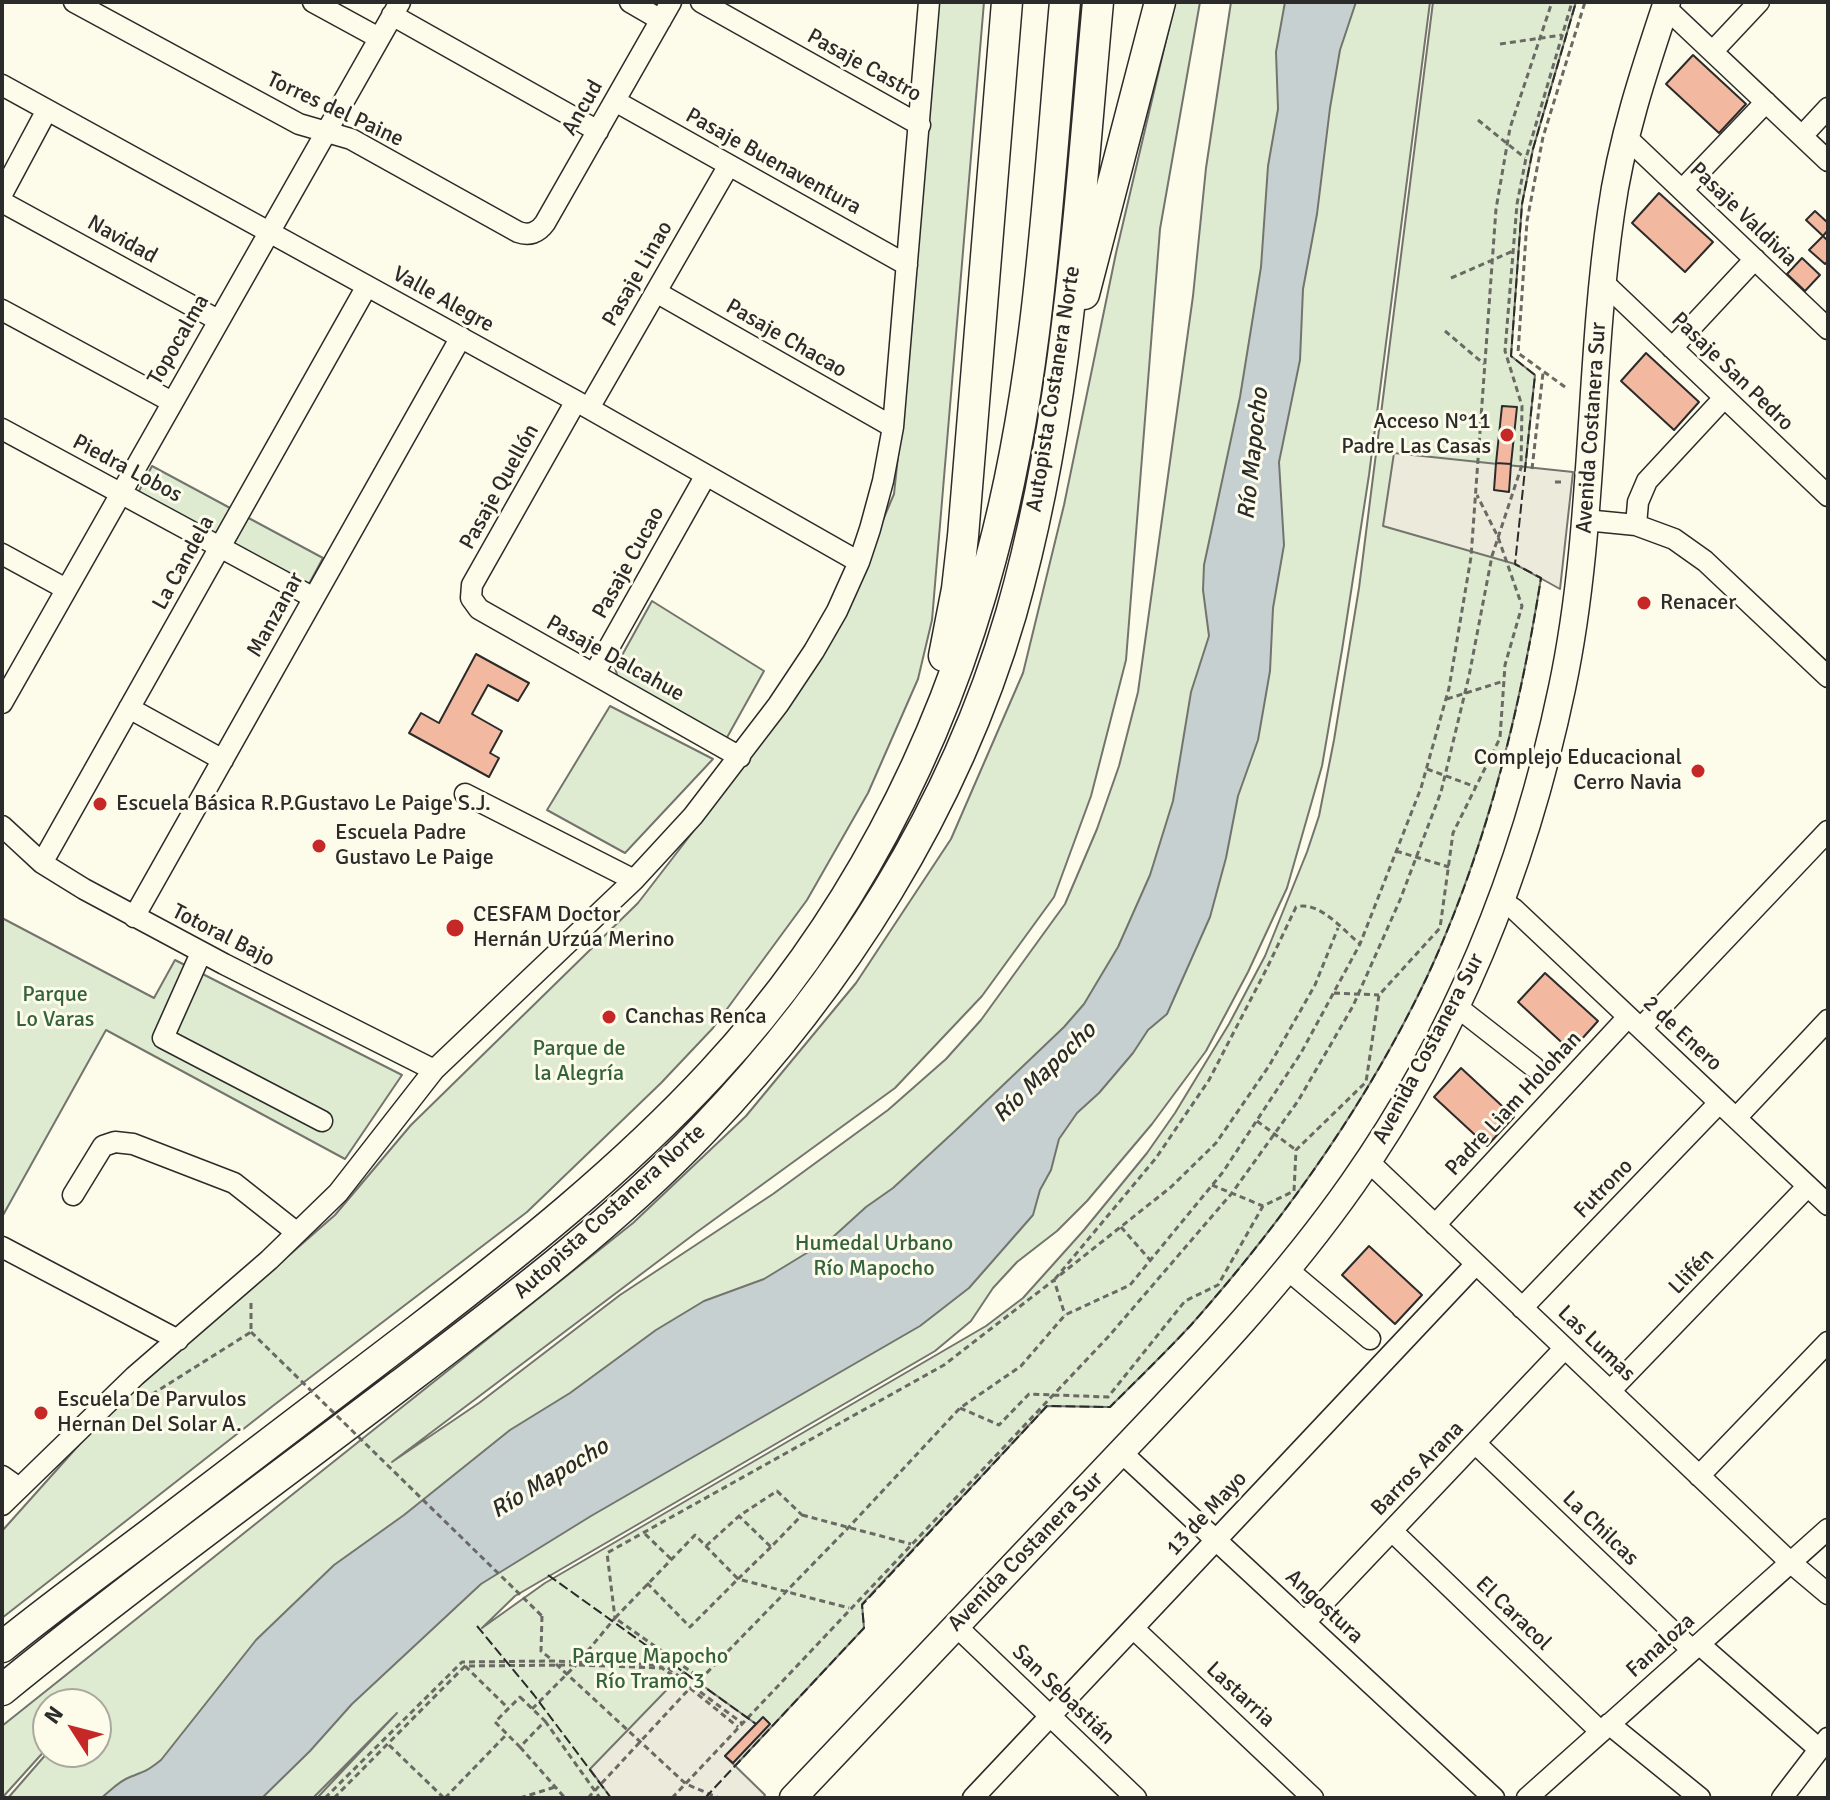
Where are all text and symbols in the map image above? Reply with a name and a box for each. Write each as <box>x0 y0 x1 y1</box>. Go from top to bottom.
street label: Pasaje Castro <box>802 24 926 108</box>
street label: Torres del Paine <box>262 67 408 153</box>
street label: Ancud <box>557 76 609 140</box>
street label: Pasaje Buenaventura <box>681 103 865 221</box>
street label: Pasaje Valdivia <box>1684 157 1802 273</box>
street label: Navidad <box>82 210 162 270</box>
street label: Pasaje Linao <box>597 217 679 331</box>
street label: Valle Alegre <box>388 261 498 339</box>
street label: Autopista Costanera Norte <box>1022 264 1086 514</box>
street label: Topocalma <box>143 290 215 390</box>
street label: Pasaje Chacao <box>721 294 851 384</box>
street label: Pasaje San Pedro <box>1665 307 1799 437</box>
street label: Avenida Costanera Sur <box>1571 321 1613 535</box>
water label: Río Mapocho <box>1233 387 1275 521</box>
place label: Acceso N°11 Padre Las Casas <box>1341 409 1491 460</box>
street label: Pasaje Quellón <box>455 420 545 554</box>
marker: Acceso N°11 Padre Las Casas <box>1498 426 1516 444</box>
street label: Piedra Lobos <box>68 429 186 509</box>
street label: Pasaje Cucao <box>587 502 671 624</box>
street label: La Candela <box>147 511 221 615</box>
street label: Manzanar <box>242 568 310 662</box>
place label: Renacer <box>1660 590 1736 616</box>
marker: Renacer <box>1635 594 1653 612</box>
street label: Pasaje Dalcahue <box>541 610 689 708</box>
place label: Complejo Educacional Cerro Navia <box>1474 745 1682 796</box>
marker: Complejo Educacional Cerro Navia <box>1689 762 1707 780</box>
place label: Escuela Básica R.P.Gustavo Le Paige S.J. <box>116 791 491 817</box>
marker: Escuela Básica R.P.Gustavo Le Paige S.J. <box>91 795 109 813</box>
place label: Escuela Padre Gustavo Le Paige <box>335 820 494 872</box>
marker: Escuela Padre Gustavo Le Paige <box>310 837 328 855</box>
street label: Totoral Bajo <box>167 899 279 973</box>
place label: CESFAM Doctor Hernán Urzúa Merino <box>473 902 674 954</box>
marker: CESFAM Doctor Hernán Urzúa Merino <box>444 917 466 939</box>
street label: Avenida Costanera Sur <box>1368 949 1490 1149</box>
park label: Parque Lo Varas <box>16 982 94 1034</box>
street label: 2 de Enero <box>1637 991 1727 1077</box>
place label: Canchas Renca <box>625 1004 767 1030</box>
marker: Canchas Renca <box>600 1008 618 1026</box>
water label: Río Mapocho <box>987 1017 1103 1129</box>
street label: Padre Liam Holohan <box>1440 1026 1588 1182</box>
park label: Parque de la Alegría <box>532 1036 626 1088</box>
street label: Autopista Costanera Norte <box>509 1119 711 1305</box>
street label: Futrono <box>1569 1154 1639 1224</box>
park label: Humedal Urbano Río Mapocho <box>795 1231 953 1282</box>
street label: Llifén <box>1664 1244 1720 1300</box>
street label: Las Lumas <box>1552 1300 1640 1388</box>
place label: Escuela De Parvulos Hernan Del Solar A. <box>57 1387 246 1438</box>
marker: Escuela De Parvulos Hernan Del Solar A. <box>32 1404 50 1422</box>
street label: Barros Arana <box>1366 1416 1470 1522</box>
water label: Río Mapocho <box>486 1433 614 1525</box>
street label: 13 de Mayo <box>1161 1466 1253 1562</box>
street label: Avenida Costanera Sur <box>943 1467 1109 1637</box>
street label: La Chilcas <box>1556 1486 1644 1572</box>
street label: Angostura <box>1280 1564 1368 1650</box>
street label: El Caracol <box>1470 1571 1556 1657</box>
street label: Fanaloza <box>1621 1608 1701 1684</box>
street label: San Sebastián <box>1006 1639 1120 1751</box>
park label: Parque Mapocho Río Tramo 3 <box>572 1644 728 1696</box>
street label: Lastarria <box>1200 1657 1280 1733</box>
north arrow <box>32 1688 112 1768</box>
text: N <box>38 1701 69 1729</box>

